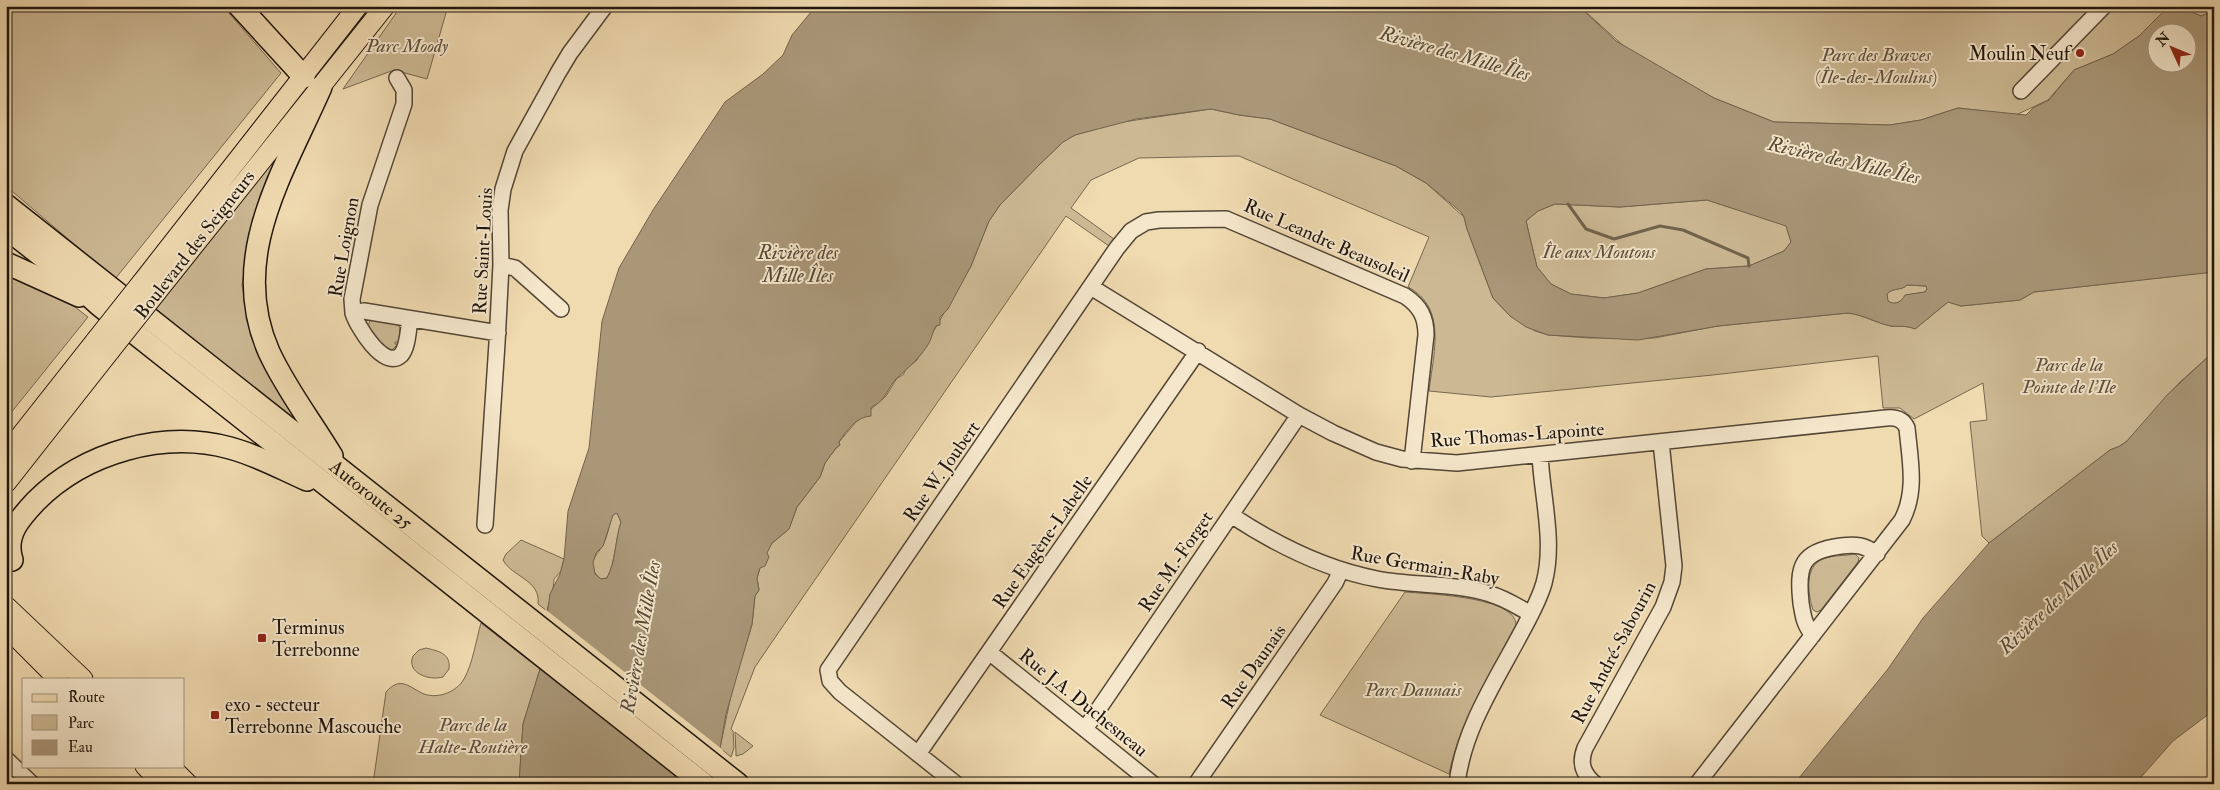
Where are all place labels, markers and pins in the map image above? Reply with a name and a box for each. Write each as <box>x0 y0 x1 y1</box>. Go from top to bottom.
place label: Moulin Neuf <box>1969 42 2073 66</box>
marker: Moulin Neuf <box>2074 47 2086 59</box>
place label: Terminus Terrebonne <box>272 616 360 662</box>
marker: Terminus Terrebonne <box>256 632 268 644</box>
place label: exo - secteur Terrebonne Mascouche <box>225 693 401 739</box>
marker: exo - secteur Terrebonne Mascouche <box>209 709 221 721</box>

